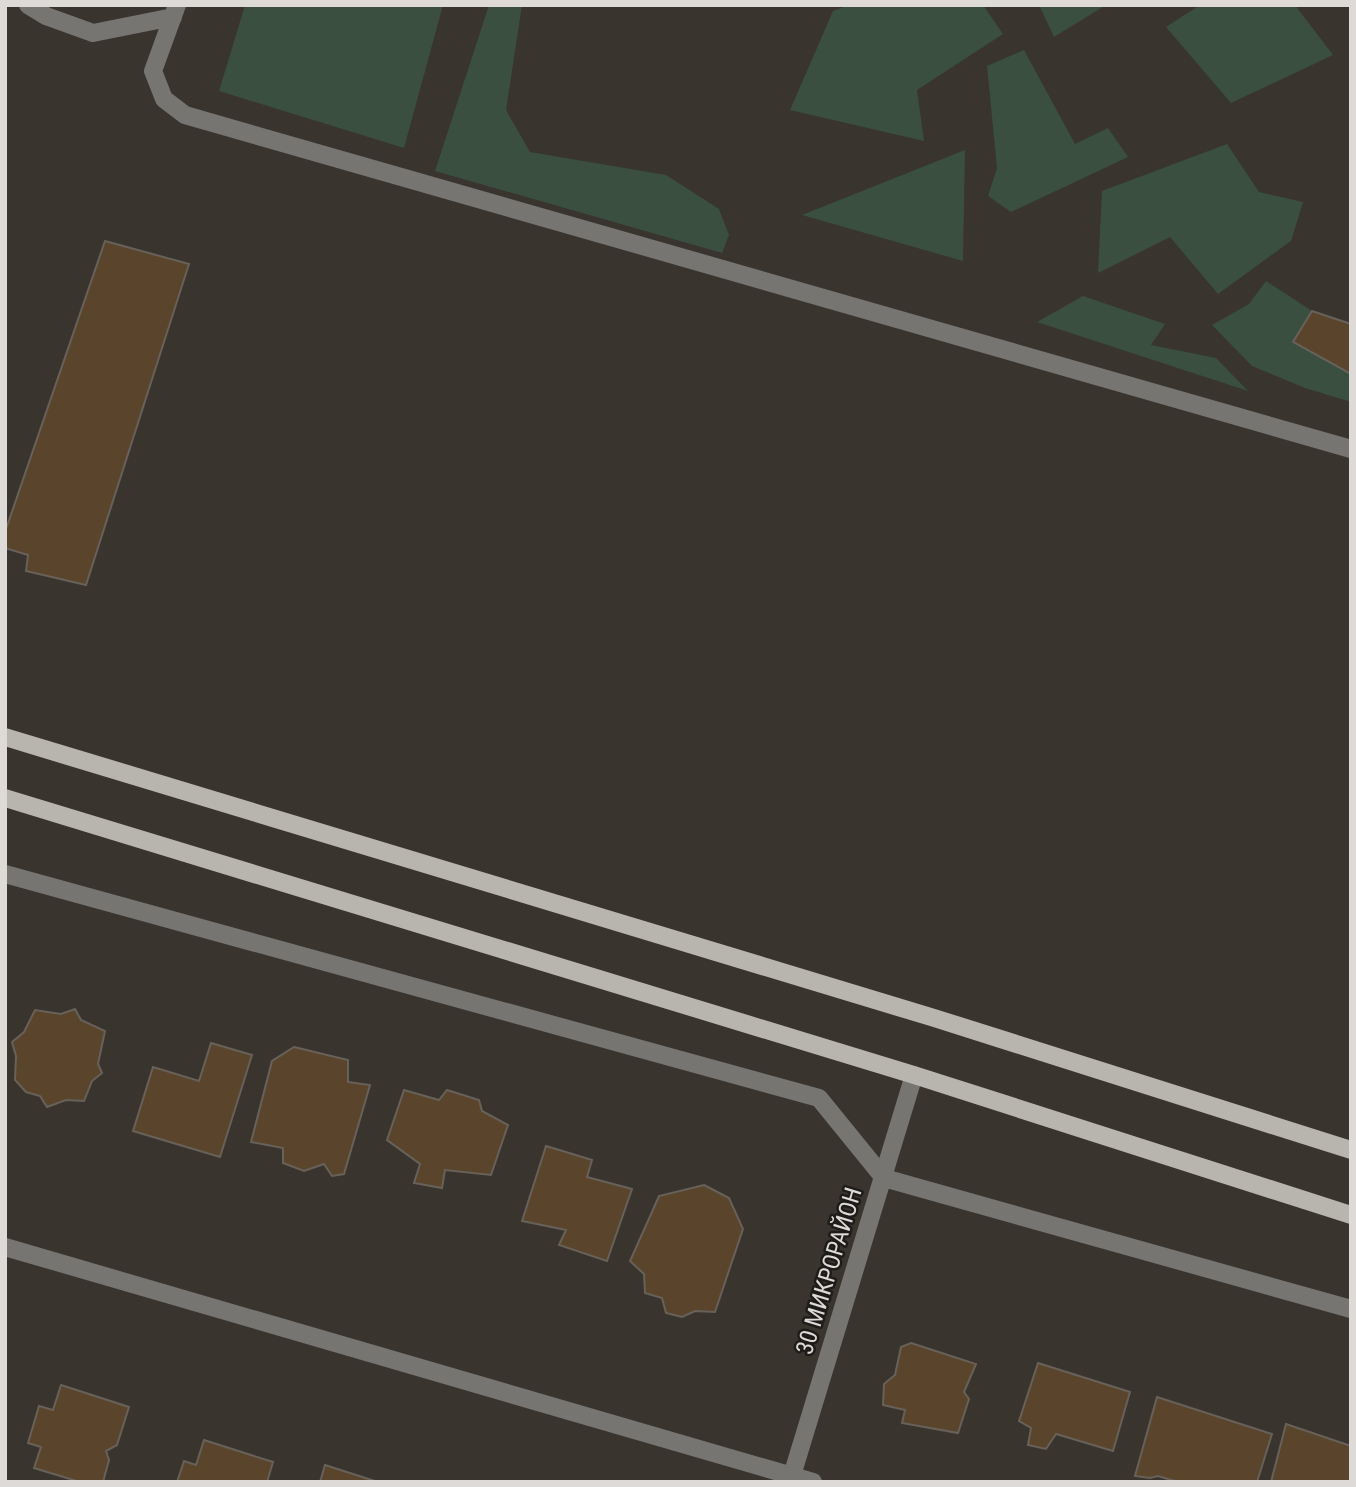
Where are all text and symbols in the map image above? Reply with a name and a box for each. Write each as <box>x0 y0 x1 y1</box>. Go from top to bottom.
street label: 30 МИКРОРАЙОН <box>790 1184 868 1358</box>

